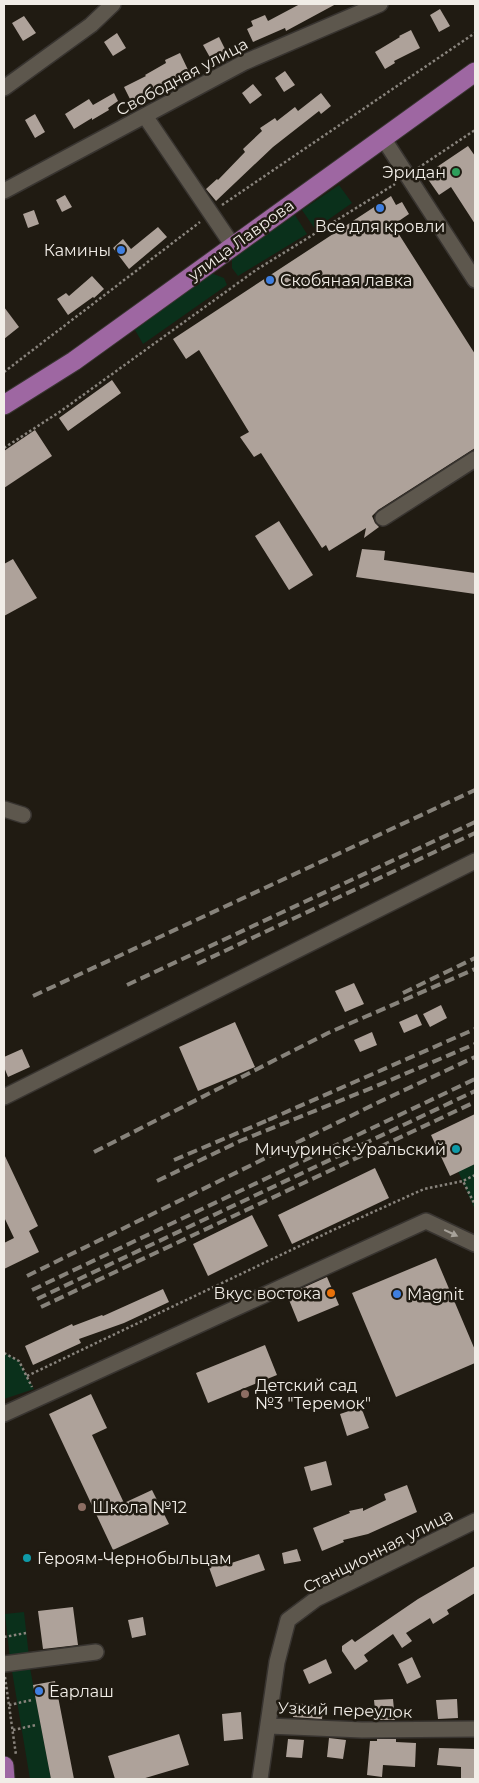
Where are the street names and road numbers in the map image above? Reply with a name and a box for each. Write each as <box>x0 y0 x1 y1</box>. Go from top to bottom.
street label: Свободная улица <box>113 34 251 120</box>
street label: улица Лаврова <box>184 195 298 285</box>
street label: Станционная улица <box>300 1505 456 1597</box>
street label: Узкий переулок <box>277 1698 413 1722</box>

